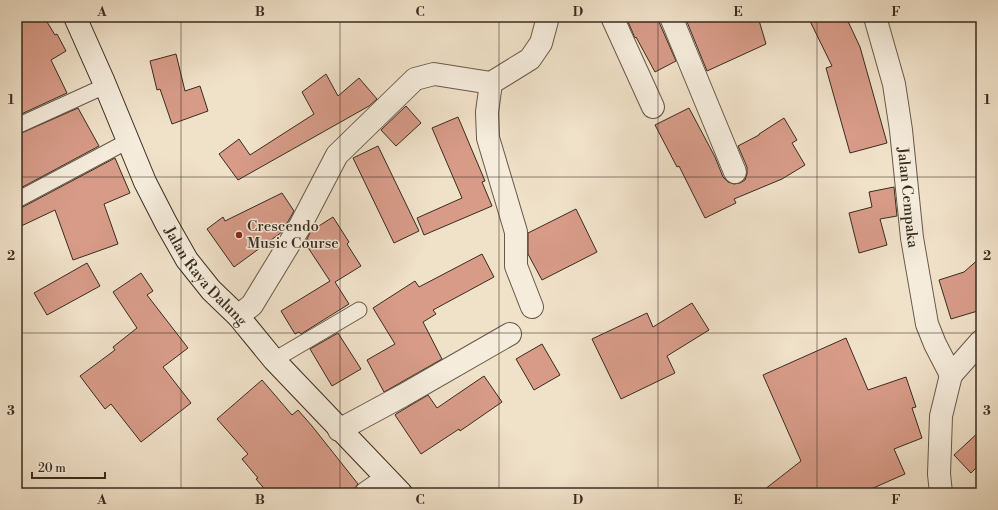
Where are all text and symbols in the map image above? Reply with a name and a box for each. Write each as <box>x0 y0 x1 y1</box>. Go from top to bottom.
text: A <box>96 4 107 20</box>
text: B <box>255 4 265 20</box>
text: C <box>415 4 425 20</box>
text: D <box>573 4 583 20</box>
text: E <box>733 4 743 20</box>
text: F <box>891 4 901 20</box>
text: 1 <box>8 92 15 108</box>
text: 1 <box>984 92 991 108</box>
street label: Jalan Cempaka <box>893 145 923 250</box>
place label: Crescendo Music Course <box>247 217 339 253</box>
street label: Jalan Raya Dalung <box>159 222 251 330</box>
marker: Crescendo Music Course <box>234 230 244 240</box>
text: 2 <box>7 248 15 264</box>
text: 2 <box>983 248 991 264</box>
text: 3 <box>7 403 15 419</box>
text: 3 <box>983 403 991 419</box>
scale bar <box>32 454 105 480</box>
text: 20 m <box>38 461 66 476</box>
text: A <box>96 492 107 508</box>
text: B <box>255 492 265 508</box>
text: C <box>415 492 425 508</box>
text: D <box>573 492 583 508</box>
text: E <box>733 492 743 508</box>
text: F <box>891 492 901 508</box>

